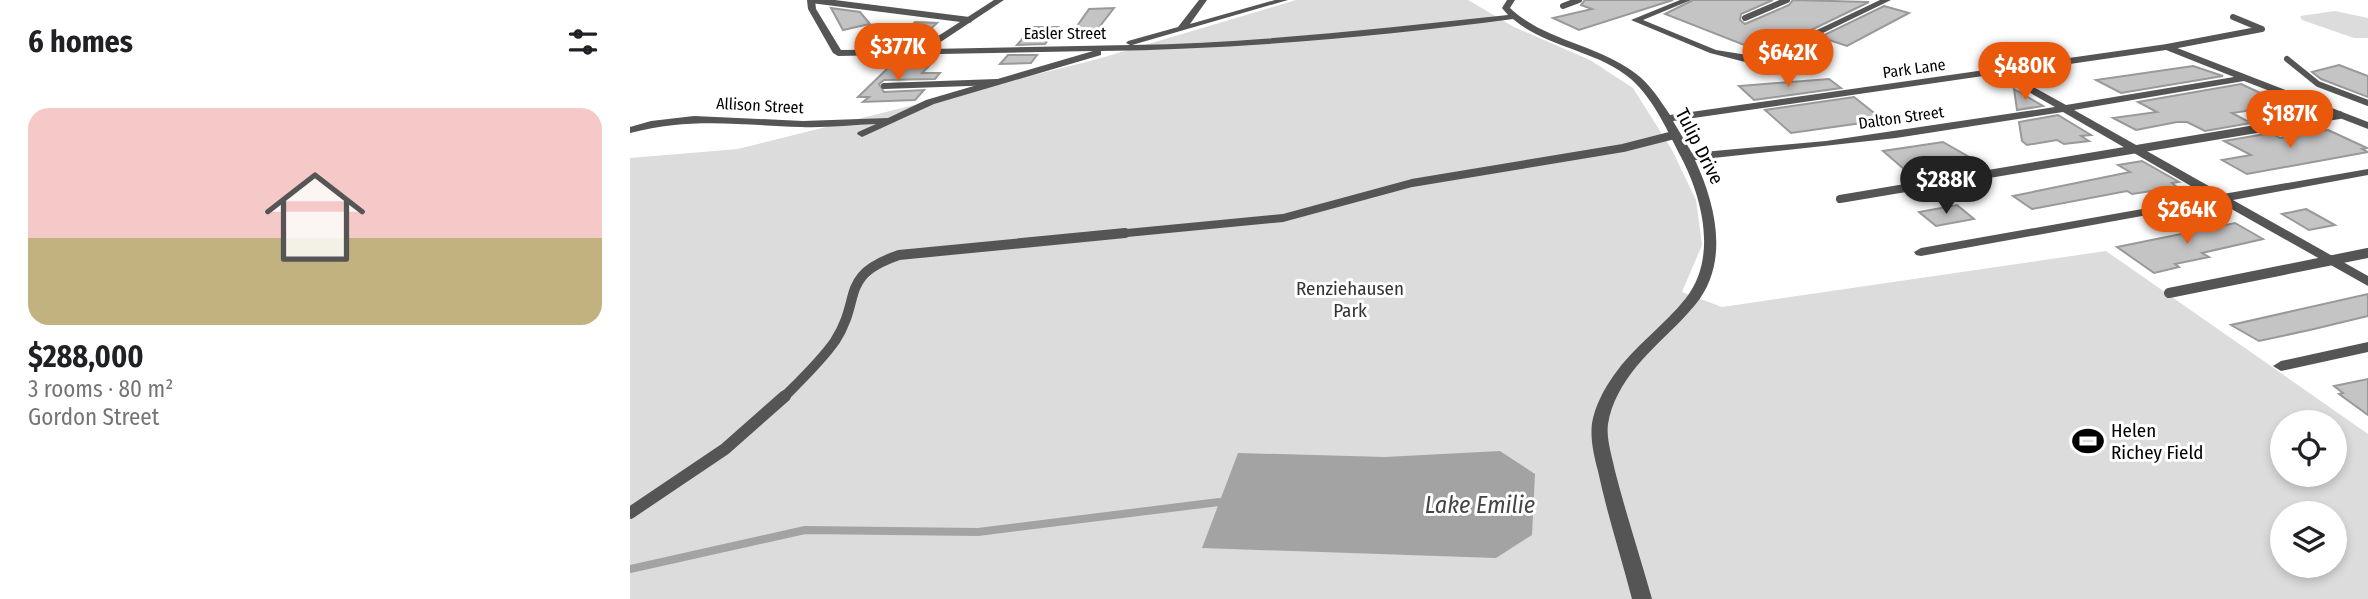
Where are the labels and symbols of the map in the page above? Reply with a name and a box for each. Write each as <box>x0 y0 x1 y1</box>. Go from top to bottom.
pin: $377K <box>849 24 947 83</box>
street label: Easler Street <box>1024 24 1107 43</box>
pin: $642K <box>1739 29 1837 89</box>
pin: $480K <box>1976 42 2074 102</box>
street label: Park Lane <box>1881 55 1947 82</box>
pin: $187K <box>2241 90 2339 150</box>
street label: Allison Street <box>716 94 805 117</box>
street label: Dalton Street <box>1857 102 1946 133</box>
street label: Tulip Drive <box>1671 104 1729 188</box>
pin: $288K <box>1897 156 1995 216</box>
pin: $264K <box>2138 187 2236 246</box>
park label: Renziehausen Park <box>1296 277 1404 322</box>
place label: Helen Richey Field <box>2111 419 2204 464</box>
sports icon: Helen Richey Field <box>2071 424 2105 458</box>
water label: Lake Emilie <box>1425 491 1535 519</box>

